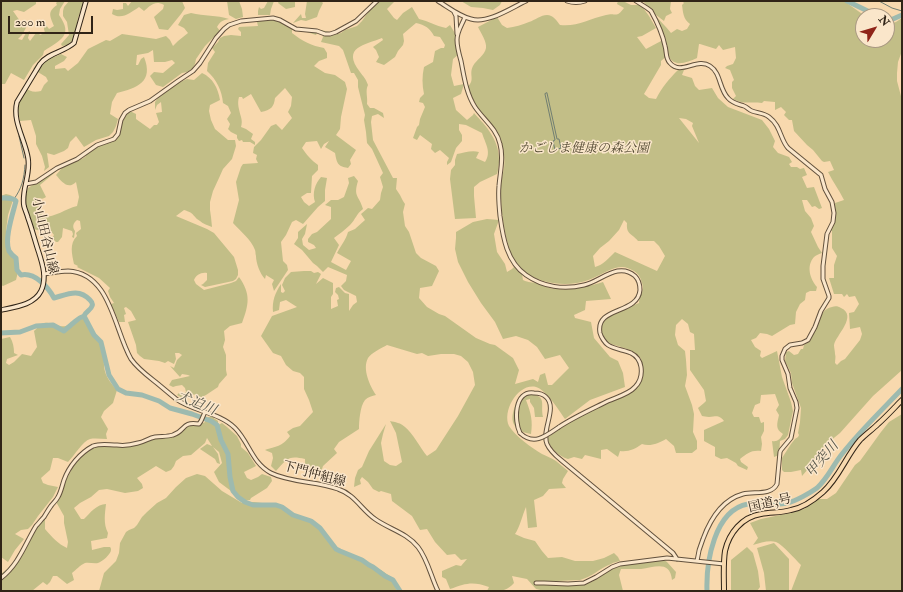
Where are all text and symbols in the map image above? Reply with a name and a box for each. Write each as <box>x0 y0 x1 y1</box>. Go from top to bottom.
scale bar <box>10 8 95 34</box>
north arrow <box>855 8 895 48</box>
text: N <box>876 13 892 29</box>
text: 200 m <box>15 15 45 30</box>
park label: かごしま健康の森公園 <box>519 141 649 157</box>
street label: 小山田谷山線 <box>28 196 60 276</box>
water label: 犬迫川 <box>173 388 219 420</box>
water label: 甲突川 <box>803 439 843 481</box>
street label: 下門仲組線 <box>281 459 347 491</box>
street label: 国道3号 <box>747 491 793 517</box>

